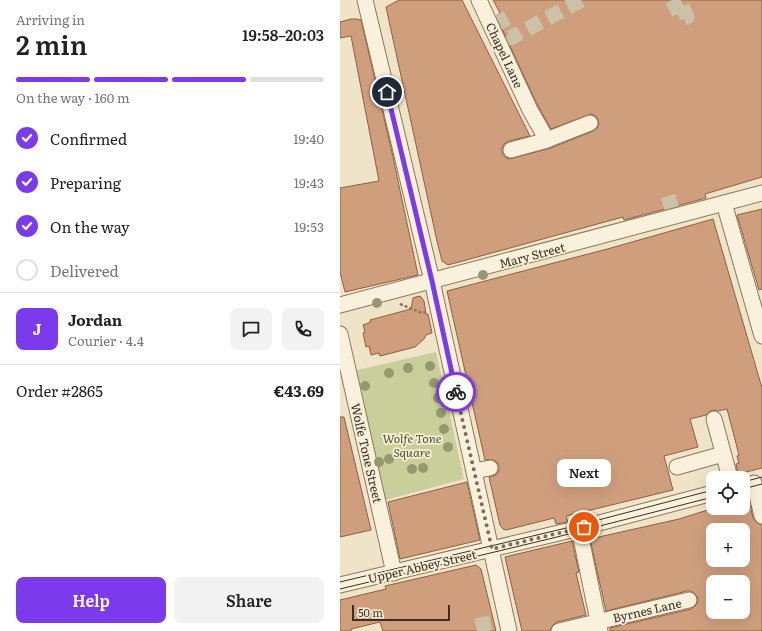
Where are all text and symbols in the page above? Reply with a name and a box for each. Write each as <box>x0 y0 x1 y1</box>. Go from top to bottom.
text: Arriving in <box>16 10 85 29</box>
street label: Chapel Lane <box>482 19 528 91</box>
text: 19:58–20:03 <box>242 23 324 46</box>
text: 2 min <box>16 24 87 63</box>
pin <box>370 75 404 109</box>
icon: home <box>376 81 398 103</box>
text: On the way · 160 m <box>16 88 130 107</box>
icon: check <box>16 127 38 149</box>
text: Confirmed <box>50 127 127 150</box>
text: 19:40 <box>293 129 324 148</box>
icon: check <box>16 171 38 193</box>
text: Preparing <box>50 171 121 194</box>
text: 19:43 <box>294 173 324 192</box>
icon: check <box>16 215 38 237</box>
text: On the way <box>50 215 130 238</box>
text: 19:53 <box>294 217 324 236</box>
street label: Mary Street <box>497 238 567 272</box>
text: Delivered <box>50 259 119 282</box>
text: Jordan <box>68 308 122 331</box>
button: chat <box>230 308 272 350</box>
button: phone <box>282 308 324 350</box>
text: J <box>33 317 41 340</box>
text: Courier · 4.4 <box>68 331 144 350</box>
courier <box>436 372 476 412</box>
text: Order #2865 <box>16 379 103 402</box>
text: €43.69 <box>274 379 324 402</box>
icon: bike <box>445 381 467 403</box>
street label: Wolfe Tone Street <box>347 401 387 505</box>
park label: Wolfe Tone Square <box>382 429 442 461</box>
callout: Next <box>557 459 611 487</box>
text: Next <box>569 463 599 482</box>
map controls <box>706 471 750 619</box>
button: locate <box>706 471 750 515</box>
pin <box>567 510 601 544</box>
icon: bag <box>573 516 595 538</box>
button: + <box>706 523 750 567</box>
street label: Upper Abbey Street <box>366 545 478 587</box>
button: − <box>706 575 750 619</box>
button: Help <box>16 577 166 623</box>
button: Share <box>174 577 324 623</box>
street label: Byrnes Lane <box>611 593 683 627</box>
scale bar <box>352 603 450 622</box>
text: 50 m <box>358 604 383 620</box>

